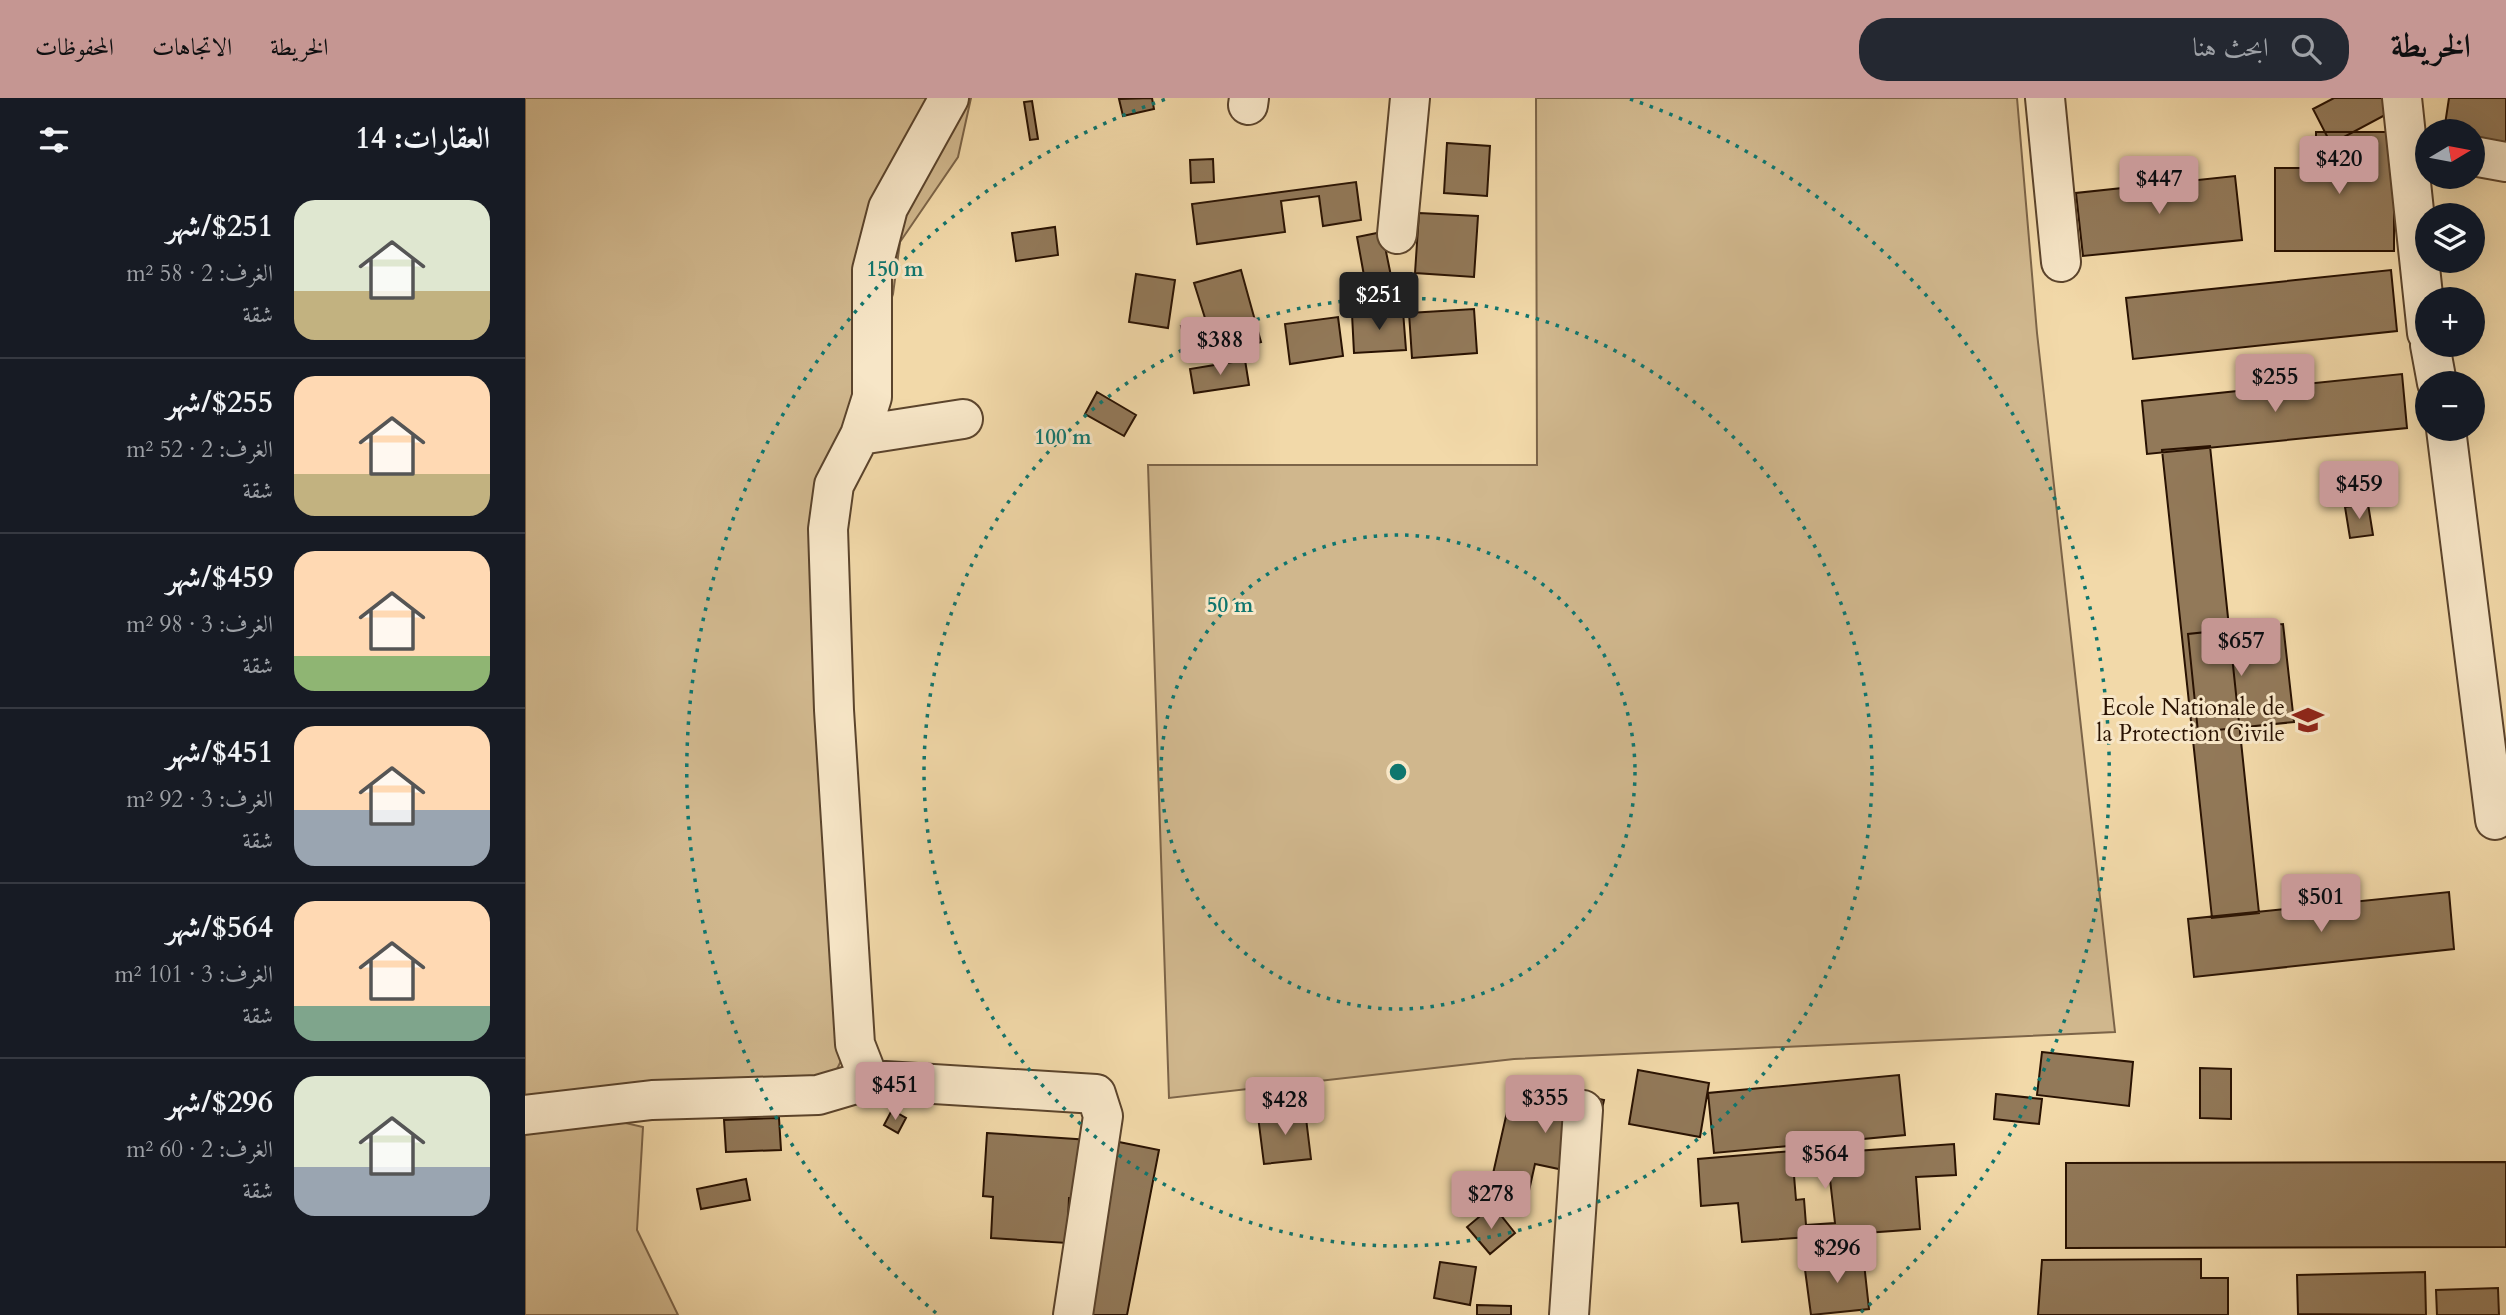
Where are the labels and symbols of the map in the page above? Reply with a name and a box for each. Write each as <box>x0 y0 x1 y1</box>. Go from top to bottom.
north arrow <box>2415 119 2485 189</box>
pin: $420 <box>2298 136 2380 196</box>
pin: $447 <box>2118 156 2200 216</box>
text: 150 m <box>866 255 924 284</box>
pin: $251 <box>1338 272 1420 332</box>
pin: $388 <box>1179 317 1261 377</box>
pin: $255 <box>2234 354 2316 414</box>
text: 100 m <box>1034 423 1092 452</box>
pin: $459 <box>2318 462 2400 521</box>
text: 50 m <box>1207 591 1254 620</box>
pin: $657 <box>2200 618 2282 678</box>
place label: Ecole Nationale de la Protection Civile <box>2097 692 2285 749</box>
school or university icon: Ecole Nationale de la Protection Civile <box>2291 703 2325 737</box>
centre of rings <box>1386 760 1410 784</box>
pin: $501 <box>2280 874 2362 934</box>
pin: $451 <box>854 1062 936 1122</box>
pin: $355 <box>1504 1076 1586 1135</box>
pin: $428 <box>1244 1077 1326 1137</box>
pin: $564 <box>1784 1132 1866 1191</box>
pin: $278 <box>1450 1172 1532 1231</box>
pin: $296 <box>1796 1226 1878 1285</box>

